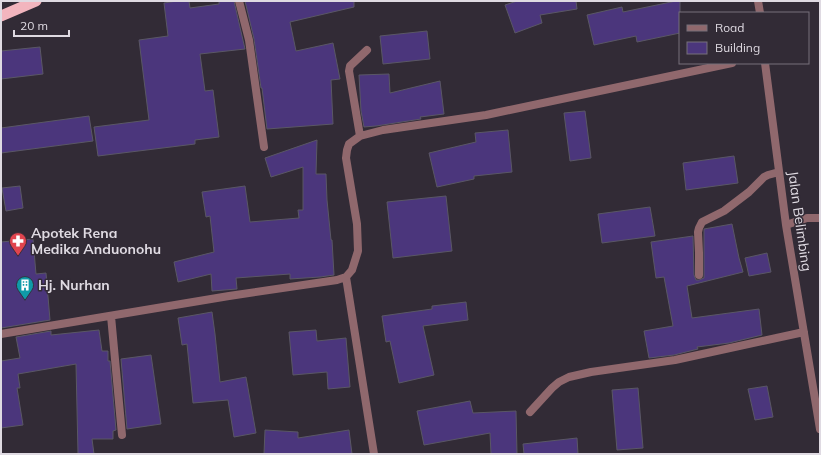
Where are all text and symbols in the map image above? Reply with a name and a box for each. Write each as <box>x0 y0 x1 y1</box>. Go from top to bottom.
scale bar <box>14 12 69 38</box>
legend <box>679 12 809 64</box>
text: 20 m <box>20 18 48 33</box>
text: Road <box>715 20 744 35</box>
text: Building <box>715 40 760 55</box>
street label: Jalan Belimbing <box>784 170 816 272</box>
place label: Apotek Rena Medika Anduonohu <box>31 224 161 258</box>
pharmacy icon: Apotek Rena Medika Anduonohu <box>8 231 28 256</box>
building icon: Hj. Nurhan <box>15 275 35 300</box>
place label: Hj. Nurhan <box>38 276 110 294</box>

